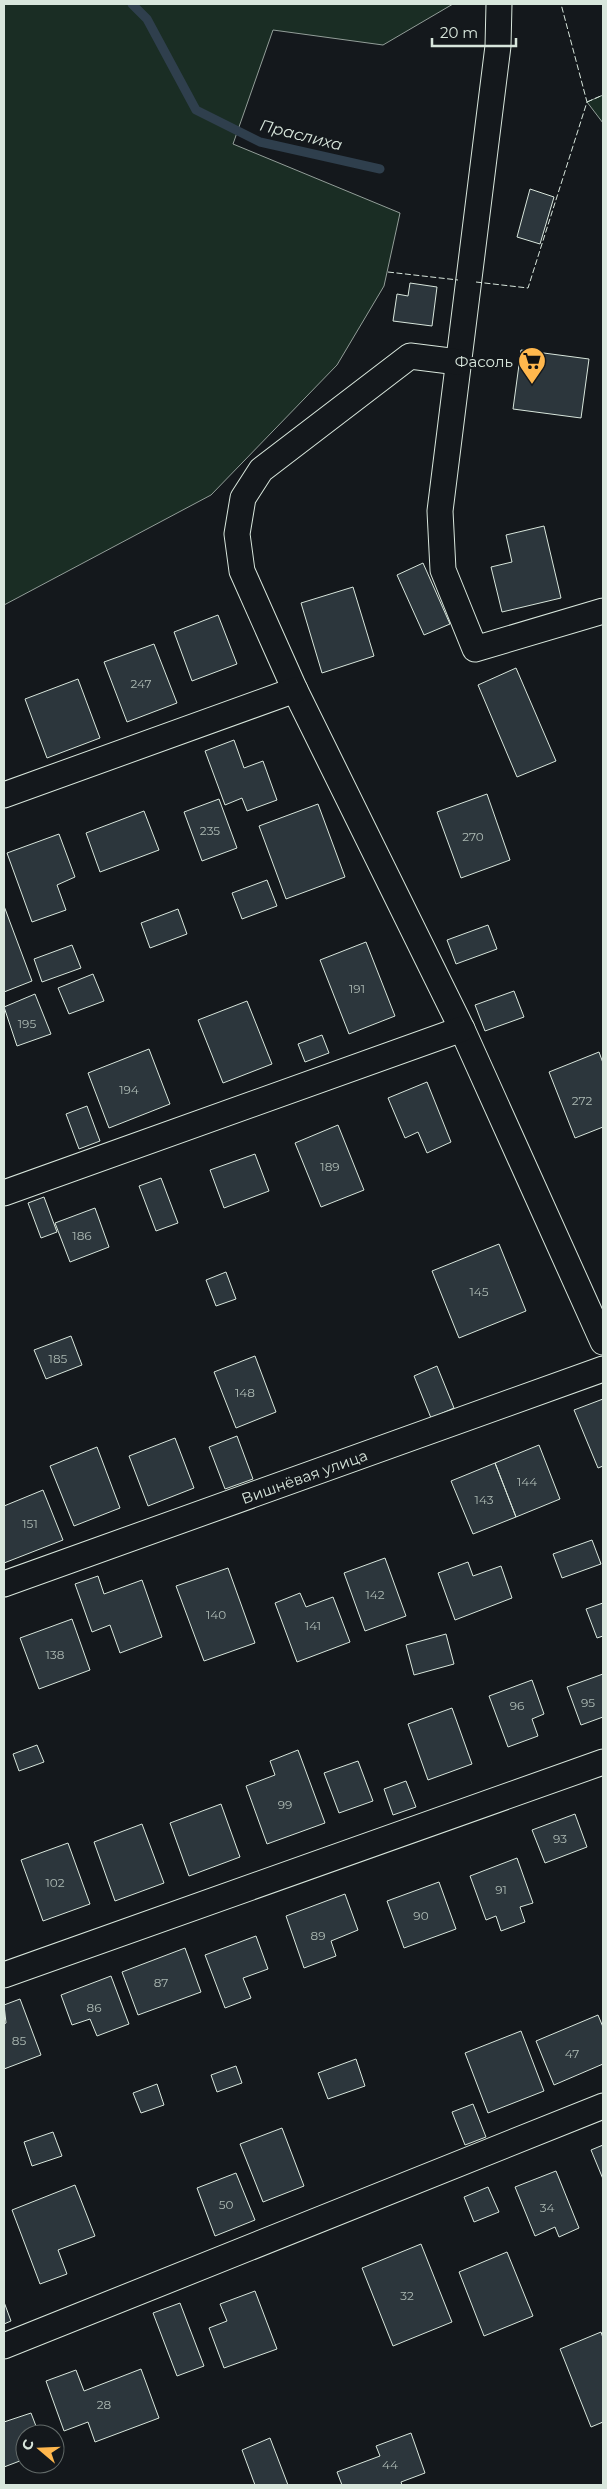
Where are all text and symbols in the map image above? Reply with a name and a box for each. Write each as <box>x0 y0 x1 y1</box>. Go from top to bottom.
scale bar <box>432 15 516 47</box>
text: 20 m <box>440 23 478 42</box>
water label: Праслиха <box>258 116 344 154</box>
supermarket icon: Фасоль <box>517 346 547 385</box>
place label: Фасоль <box>455 352 513 371</box>
house number: 247 <box>131 676 151 691</box>
house number: 235 <box>200 823 220 838</box>
house number: 270 <box>462 829 484 844</box>
house number: 191 <box>349 981 365 996</box>
house number: 195 <box>18 1016 36 1031</box>
house number: 194 <box>119 1082 139 1097</box>
house number: 272 <box>572 1093 593 1108</box>
house number: 189 <box>320 1159 340 1174</box>
house number: 186 <box>72 1228 92 1243</box>
house number: 145 <box>469 1284 489 1299</box>
house number: 185 <box>49 1351 68 1366</box>
house number: 148 <box>235 1385 255 1400</box>
street label: Вишнёвая улица <box>239 1445 370 1508</box>
house number: 144 <box>517 1474 537 1489</box>
house number: 143 <box>475 1492 494 1507</box>
house number: 151 <box>22 1516 38 1531</box>
house number: 142 <box>365 1587 385 1602</box>
house number: 140 <box>206 1607 226 1622</box>
house number: 141 <box>305 1618 321 1633</box>
house number: 138 <box>46 1647 65 1662</box>
house number: 95 <box>581 1695 595 1710</box>
house number: 96 <box>510 1698 524 1713</box>
house number: 99 <box>278 1797 292 1812</box>
house number: 93 <box>553 1831 567 1846</box>
house number: 102 <box>45 1875 65 1890</box>
house number: 91 <box>495 1882 507 1897</box>
house number: 90 <box>413 1908 429 1923</box>
house number: 89 <box>311 1928 325 1943</box>
house number: 87 <box>154 1975 168 1990</box>
house number: 86 <box>87 2000 101 2015</box>
house number: 85 <box>12 2033 26 2048</box>
house number: 47 <box>565 2046 579 2061</box>
house number: 50 <box>219 2197 233 2212</box>
house number: 34 <box>540 2200 554 2215</box>
house number: 32 <box>400 2288 414 2303</box>
house number: 28 <box>97 2397 112 2412</box>
north arrow <box>15 2424 65 2474</box>
text: С <box>18 2437 38 2453</box>
house number: 44 <box>382 2457 398 2472</box>

